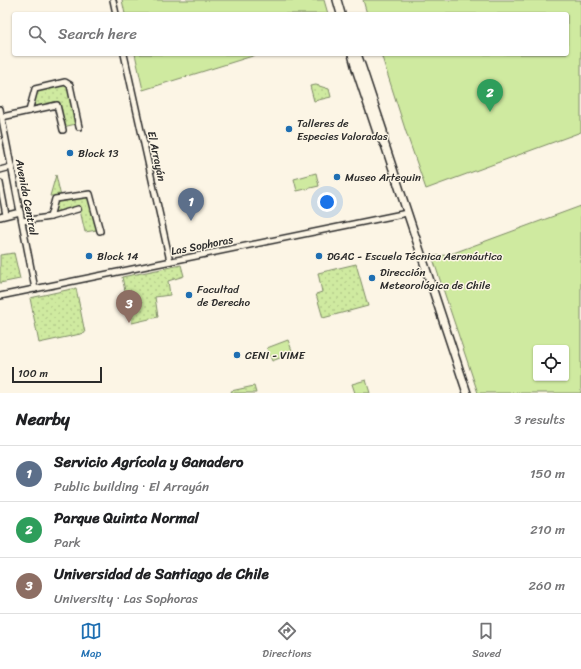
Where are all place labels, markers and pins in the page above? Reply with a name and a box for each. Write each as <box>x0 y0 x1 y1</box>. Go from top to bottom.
pin: 2 <box>477 79 503 112</box>
place label: Talleres de Especies Valoradas <box>297 114 389 146</box>
marker: Talleres de Especies Valoradas <box>284 124 294 134</box>
place label: Block 13 <box>78 144 119 163</box>
marker: Block 13 <box>65 148 75 158</box>
place label: Museo Artequin <box>345 168 421 187</box>
marker: Museo Artequin <box>332 172 342 182</box>
pin: 1 <box>178 188 204 221</box>
place label: Block 14 <box>97 247 139 266</box>
place label: DGAC - Escuela Técnica Aeronáutica <box>327 247 503 266</box>
marker: Block 14 <box>84 251 94 261</box>
marker: DGAC - Escuela Técnica Aeronáutica <box>314 251 324 261</box>
place label: Dirección Meteorológica de Chile <box>380 263 491 295</box>
marker: Dirección Meteorológica de Chile <box>367 273 377 283</box>
place label: Facultad de Derecho <box>197 280 251 312</box>
pin: 3 <box>116 290 142 323</box>
marker: Facultad de Derecho <box>184 290 194 300</box>
place label: CENI - VIME <box>245 346 306 365</box>
marker: CENI - VIME <box>232 350 242 360</box>

